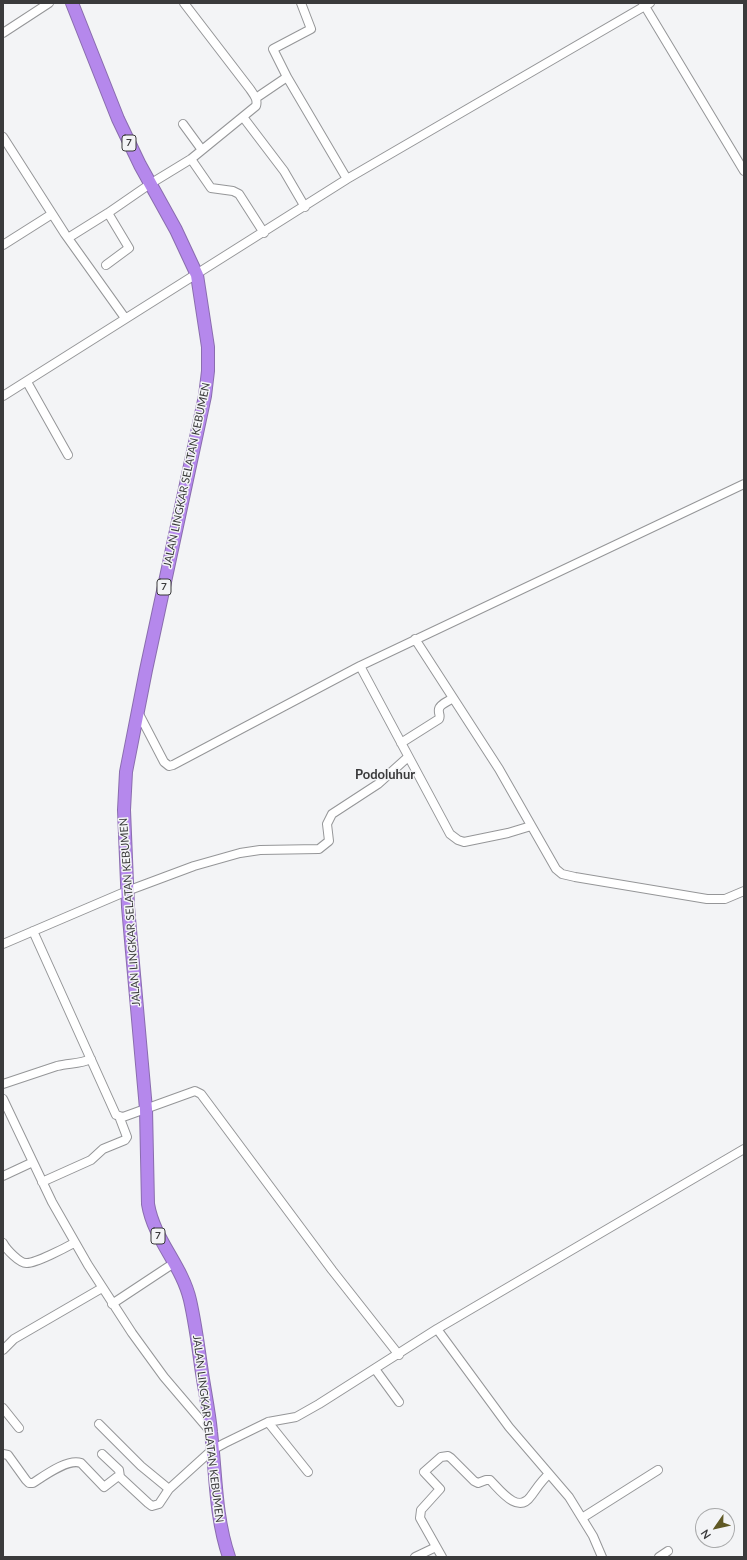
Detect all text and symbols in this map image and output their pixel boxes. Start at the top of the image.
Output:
road number: 7 [122,135,136,151]
street label: JALAN LINGKAR SELATAN KEBUMEN [161,381,213,569]
road number: 7 [157,579,171,595]
district label: Podoluhur [355,767,415,783]
street label: JALAN LINGKAR SELATAN KEBUMEN [117,817,143,1007]
road number: 7 [151,1228,165,1244]
street label: JALAN LINGKAR SELATAN KEBUMEN [190,1335,226,1523]
north arrow [695,1508,735,1548]
text: N [698,1527,713,1542]

